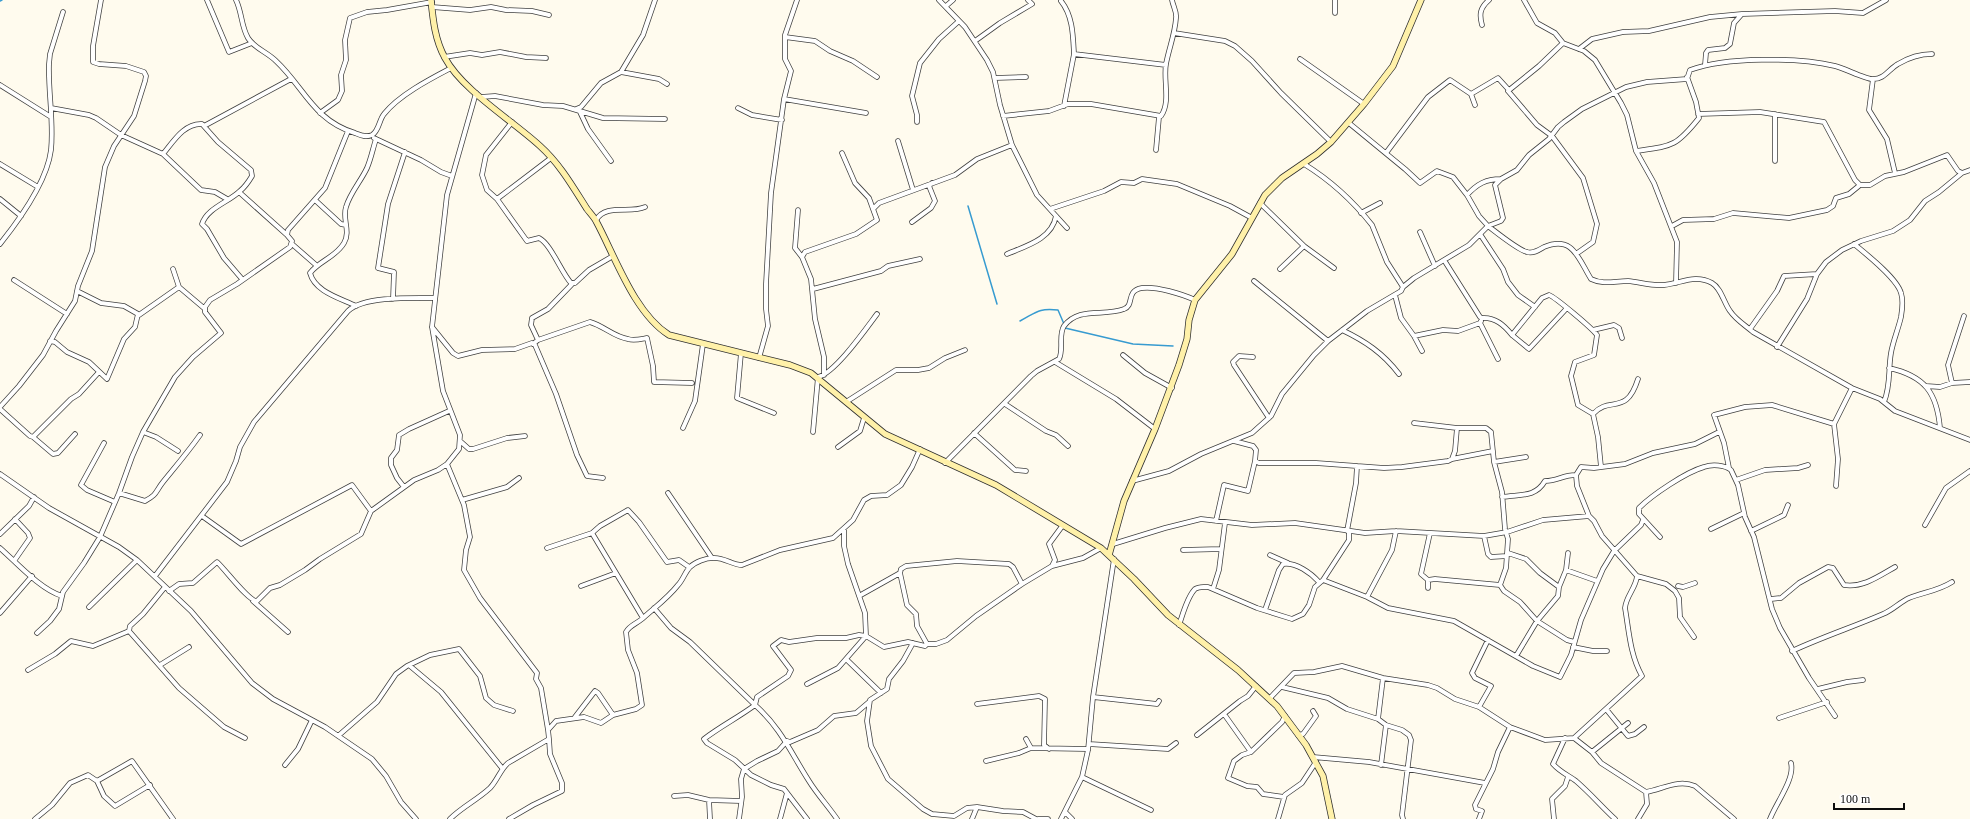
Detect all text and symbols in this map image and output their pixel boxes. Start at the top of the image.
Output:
scale bar [1834,785,1904,811]
text: 100 m [1840,792,1871,806]

